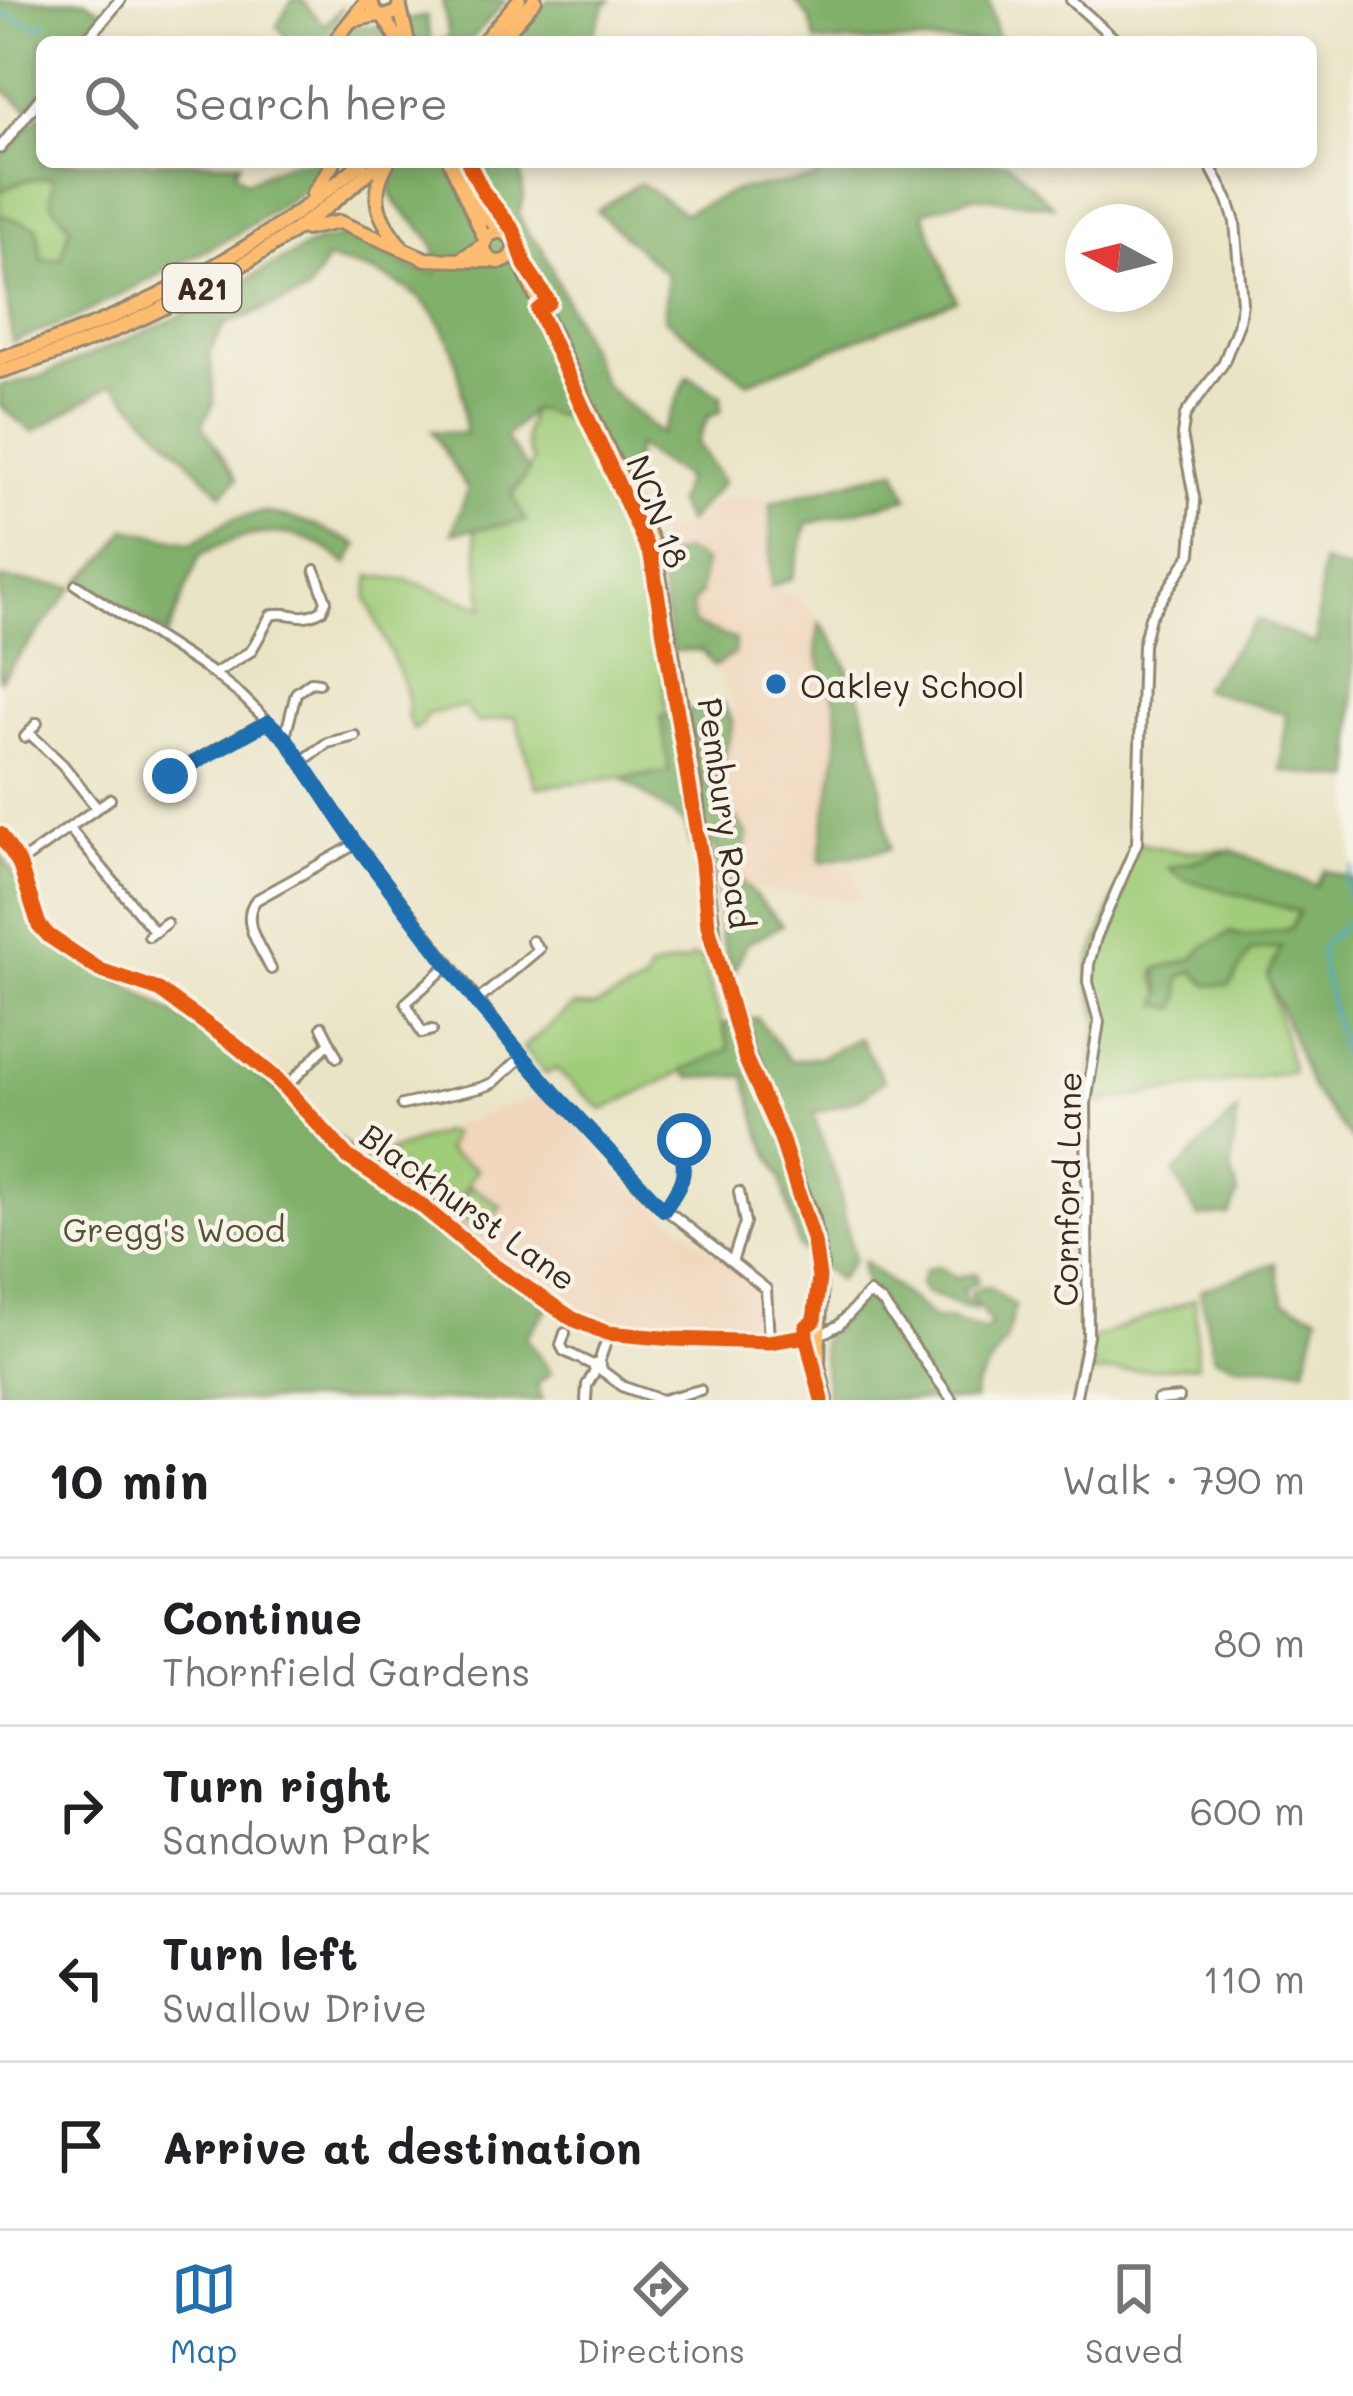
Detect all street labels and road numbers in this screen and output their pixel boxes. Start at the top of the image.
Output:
road number: A21 [163,264,241,312]
street label: NCN 18 [618,448,700,574]
street label: Pembury Road [689,695,764,931]
street label: Cornford Lane [1042,1071,1090,1307]
street label: Blackhurst Lane [352,1113,586,1299]

